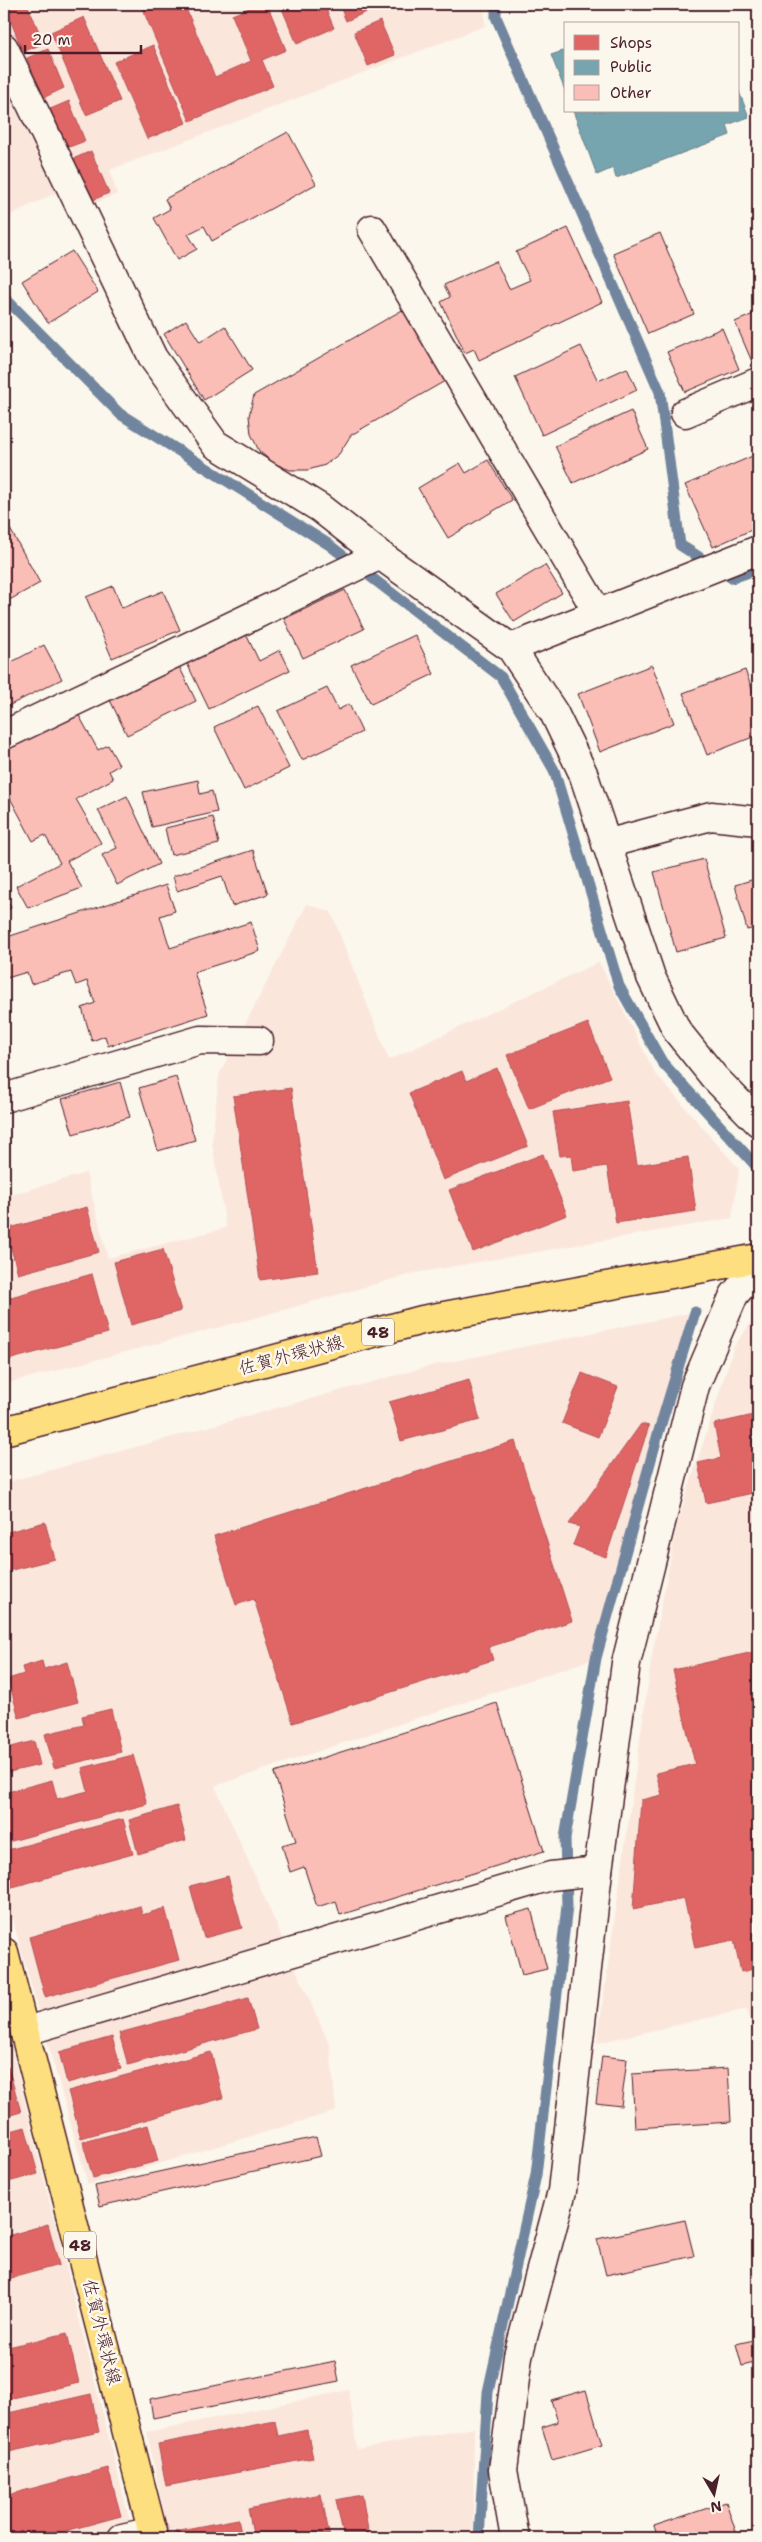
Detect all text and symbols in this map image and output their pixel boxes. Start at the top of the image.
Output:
scale bar [25,22,141,54]
legend [564,22,740,112]
text: 20 m [32,30,71,50]
text: Shops [610,33,652,53]
text: Public [610,57,652,77]
text: Other [610,83,652,103]
road number: 48 [362,1318,394,1345]
street label: 佐賀外環状線 [236,1329,346,1381]
road number: 48 [64,2232,96,2258]
street label: 佐賀外環状線 [77,2277,127,2387]
north arrow [690,2470,740,2520]
text: N [709,2497,723,2517]

